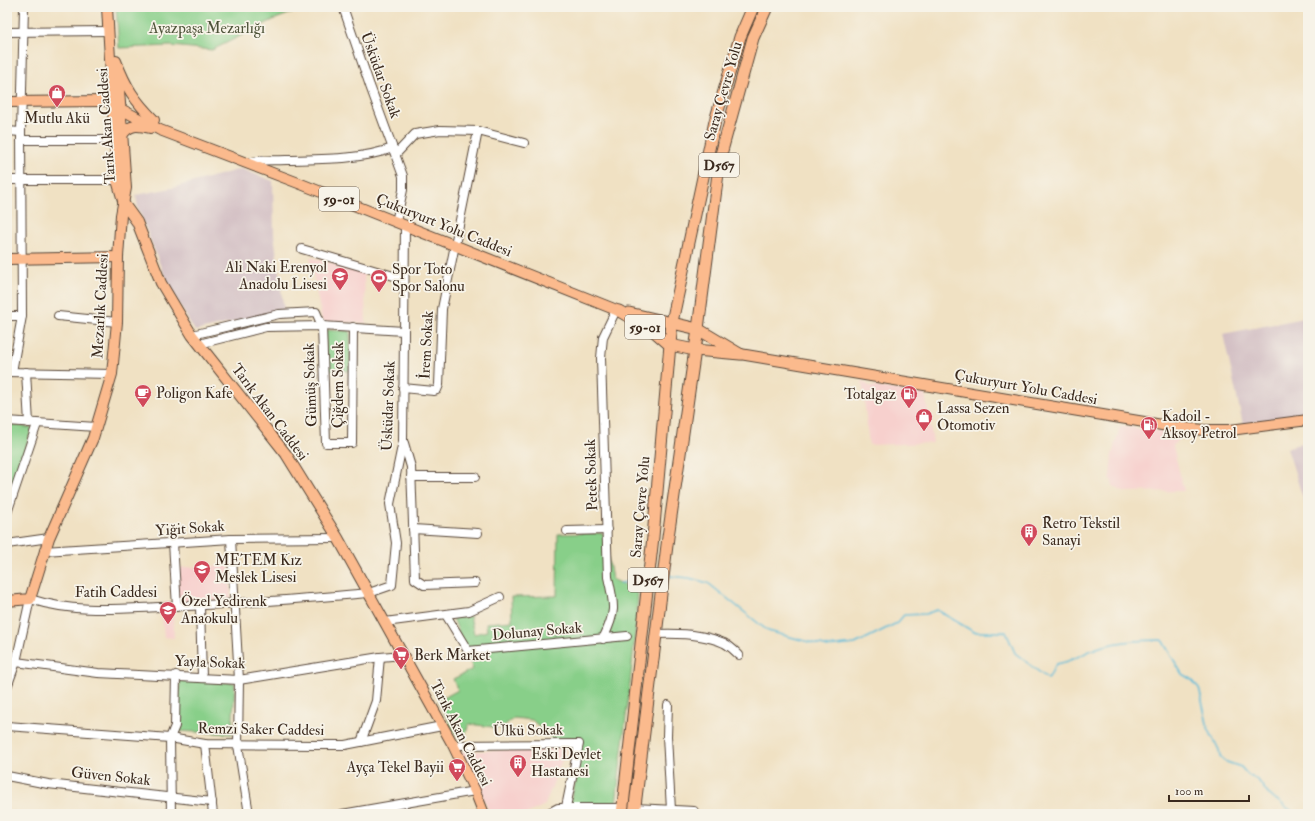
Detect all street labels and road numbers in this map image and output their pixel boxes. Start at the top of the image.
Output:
street label: Üsküdar Sokak [356,29,406,121]
street label: Saray Çevre Yolu [700,39,747,143]
street label: Tarık Akan Caddesi [93,67,120,185]
road number: D567 [699,153,739,177]
road number: 59-01 [319,187,359,211]
street label: Çukuryurt Yolu Caddesi [373,190,515,261]
street label: Mezarlık Caddesi [88,253,113,359]
street label: İrem Sokak [414,310,438,380]
road number: 59-01 [625,315,665,339]
street label: Çiğdem Sokak [329,342,348,428]
street label: Gümüş Sokak [300,343,321,427]
street label: Tarık Akan Caddesi [227,360,312,465]
street label: Üsküdar Sokak [376,360,400,452]
street label: Çukuryurt Yolu Caddesi [953,366,1099,409]
street label: Petek Sokak [581,439,602,511]
street label: Saray Çevre Yolu [627,455,654,559]
street label: Yiğit Sokak [155,517,225,540]
road number: D567 [628,568,668,592]
street label: Fatih Caddesi [75,583,157,602]
street label: Dolunay Sokak [491,618,583,645]
street label: Yayla Sokak [174,652,246,673]
street label: Tarık Akan Caddesi [426,677,495,789]
street label: Remzi Saker Caddesi [197,719,324,740]
street label: Ülkü Sokak [493,719,563,741]
street label: Güven Sokak [70,763,152,790]

